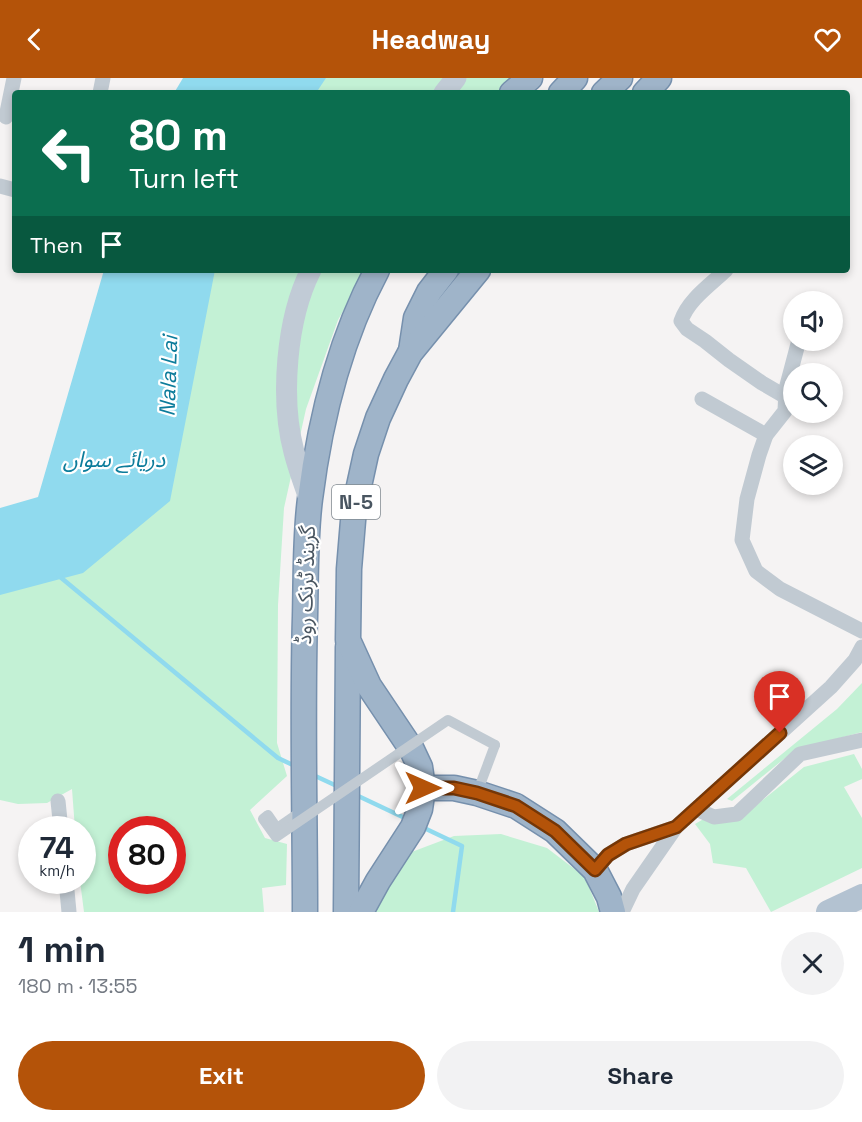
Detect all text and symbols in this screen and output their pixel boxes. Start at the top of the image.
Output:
text: Headway [372,22,490,57]
icon: back [18,23,51,56]
icon: heart [811,23,844,56]
text: 80 m [129,109,228,162]
icon: left [30,114,108,192]
text: Turn left [129,161,239,196]
icon: arrive [95,228,128,261]
text: Then [30,231,83,259]
map controls [783,291,843,495]
button: sound [783,291,843,351]
water label: Nala Lai [153,332,183,417]
button: search [783,363,843,423]
button: layers [783,435,843,495]
water label: دریائے سواں [63,445,166,474]
road number: N-5 [332,485,380,519]
street label: گرینڈ ٹرنک روڈ [290,525,321,645]
pin [754,671,805,733]
icon: arrive [763,680,796,713]
position arrow [391,756,455,820]
speed limit sign: 80 [108,816,186,894]
text: 74 [40,828,74,867]
text: km/h [39,861,75,880]
text: 1 min [18,927,106,973]
button: close [781,932,844,995]
text: 180 m · 13:55 [18,973,137,999]
button: Exit [18,1041,425,1110]
button: Share [437,1041,844,1110]

